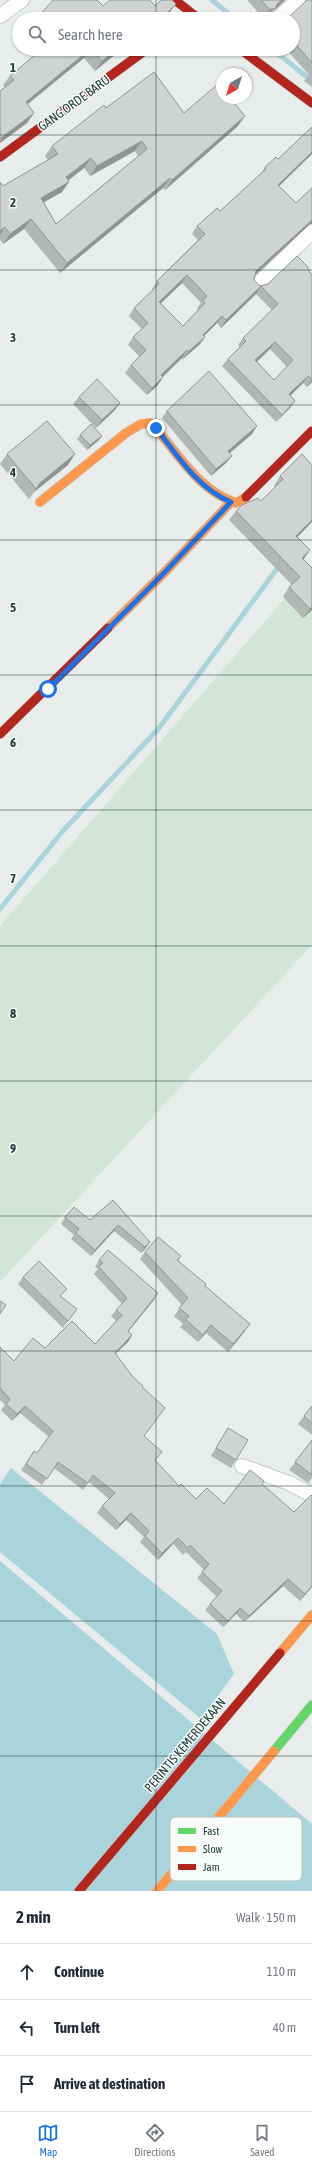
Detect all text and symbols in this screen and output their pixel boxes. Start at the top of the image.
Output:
search box [12,12,300,56]
icon: search [26,23,48,45]
text: Search here [58,26,123,43]
text: 1 [10,60,16,75]
north arrow [216,68,252,104]
street label: GANG ORDE BARU [35,72,113,134]
text: 2 [10,195,16,210]
text: 3 [10,330,16,345]
route end [147,419,165,437]
text: 4 [9,465,16,480]
text: 5 [10,600,16,615]
route start [39,680,57,698]
text: 6 [10,735,16,750]
text: 7 [10,871,16,886]
text: 8 [10,1006,16,1021]
text: 9 [10,1141,16,1156]
street label: PERINTIS KEMERDEKAAN [141,1695,229,1795]
legend [170,1817,302,1881]
text: Fast [203,1825,219,1837]
text: Slow [203,1843,222,1855]
text: Jam [203,1861,220,1873]
text: 2 min [16,1907,51,1927]
text: Walk · 150 m [236,1910,296,1925]
icon: ahead [16,1961,38,1983]
text: Continue [54,1963,104,1980]
text: 110 m [267,1964,296,1979]
icon: left [16,2017,38,2039]
text: Turn left [54,2019,100,2036]
text: 40 m [273,2020,296,2035]
icon: arrive [16,2073,38,2095]
text: Arrive at destination [54,2075,165,2092]
tab: Map [37,2122,59,2158]
tab: Directions [134,2122,175,2158]
tab: Saved [250,2122,275,2158]

